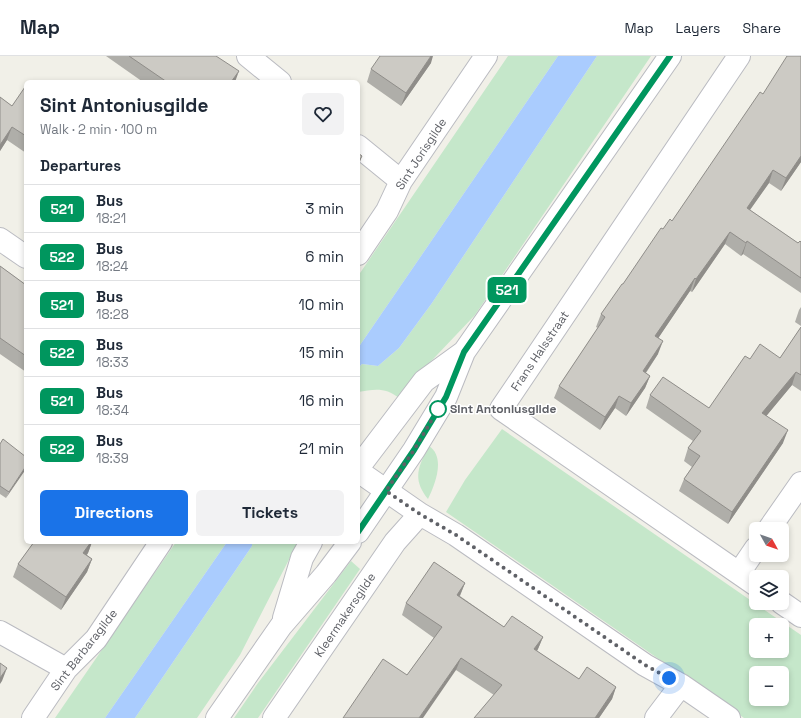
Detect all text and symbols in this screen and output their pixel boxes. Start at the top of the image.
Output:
text: Map [20,15,60,40]
text: Map [624,19,654,37]
text: Layers [676,19,720,37]
text: Share [742,19,781,37]
text: Sint Antoniusgilde [40,93,208,118]
button: heart [302,93,344,135]
street label: Sint Jorisgilde [392,115,450,193]
text: Walk · 2 min · 100 m [40,121,157,138]
text: Departures [40,156,121,175]
text: Bus [96,191,123,210]
text: 3 min [305,199,344,218]
text: 521 [51,200,73,218]
text: 18:21 [96,210,126,227]
text: Bus [96,239,123,258]
text: 6 min [305,247,344,266]
text: 522 [50,248,74,266]
text: 18:24 [96,258,128,275]
line badge: 521 [484,277,530,303]
text: 521 [496,281,518,299]
text: Bus [96,287,123,306]
text: 10 min [298,295,344,314]
text: 521 [51,296,73,314]
text: 18:28 [96,306,129,323]
street label: Frans Halsstraat [507,308,573,394]
text: Bus [96,335,123,354]
text: 15 min [299,343,344,362]
text: 522 [50,344,74,362]
text: 18:33 [96,354,129,371]
text: Bus [96,383,123,402]
text: 16 min [299,391,344,410]
text: 521 [51,392,73,410]
marker: Sint Antoniusgilde [429,400,447,418]
place label: Sint Antoniusgilde [450,401,556,417]
text: 18:34 [96,402,129,419]
text: Bus [96,431,123,450]
text: 21 min [299,439,344,458]
text: 522 [50,440,74,458]
text: 18:39 [96,450,129,467]
button: Directions [40,490,188,536]
button: Tickets [196,490,344,536]
north arrow [749,522,789,562]
map controls [749,522,789,706]
street label: Kleermakersgilde [311,570,379,660]
button: layers [749,570,789,610]
street label: Sint Barbaragilde [47,606,121,694]
button: + [749,618,789,658]
button: − [749,666,789,706]
your location [659,668,679,688]

